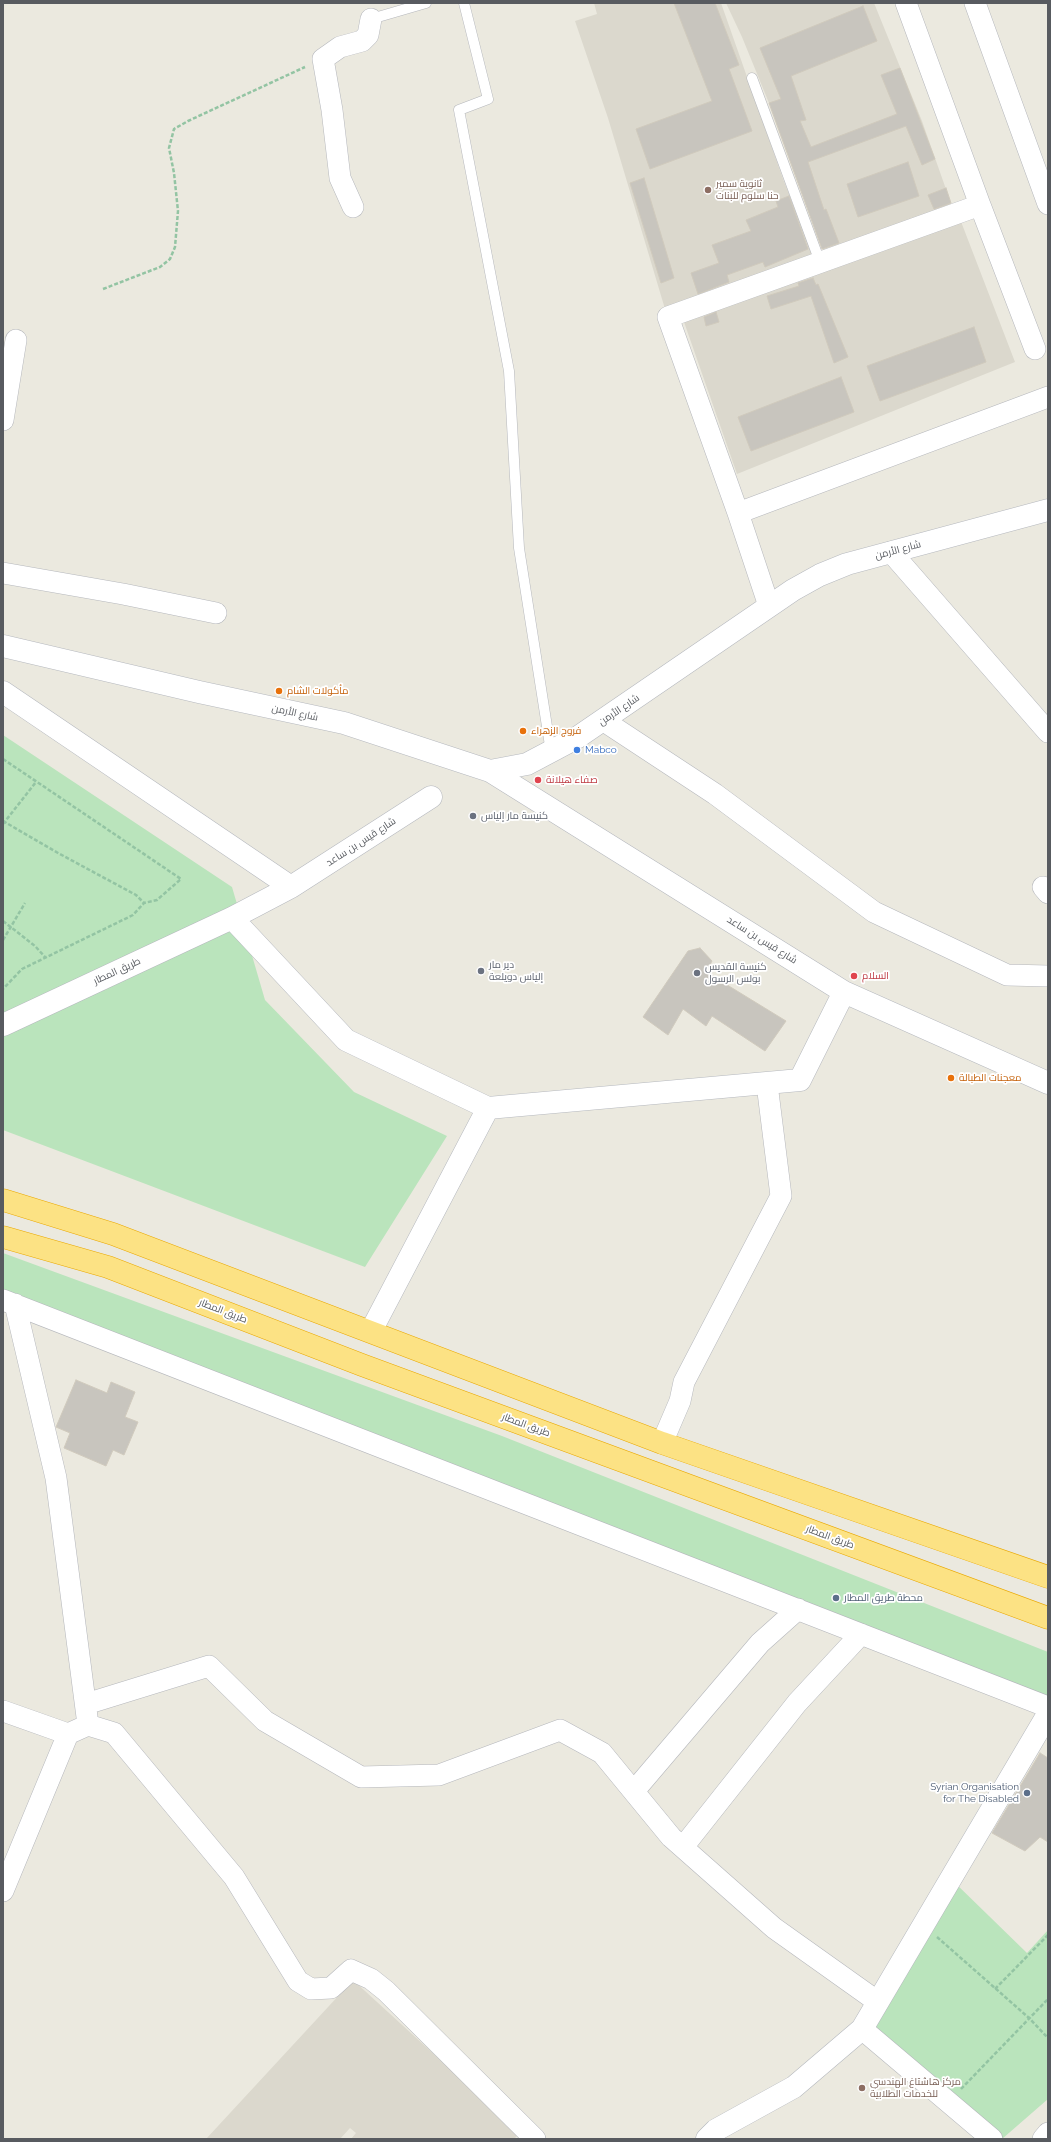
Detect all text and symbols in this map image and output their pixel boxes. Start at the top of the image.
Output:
place label: ثانوية سمير حنا سلوم للبنات [716,178,778,202]
marker: ثانوية سمير حنا سلوم للبنات [703,185,713,195]
street label: شارع الأرمن [874,538,922,562]
place label: مأكولات الشام [287,685,349,697]
marker: مأكولات الشام [274,686,284,696]
street label: شارع الأرمن [596,692,642,728]
street label: شارع الأرمن [271,702,319,724]
place label: فروج الزهراء [531,725,581,737]
marker: فروج الزهراء [518,726,528,736]
place label: Mabco [585,744,617,756]
marker: Mabco [572,745,582,755]
place label: صفاء هيلانة [546,774,598,786]
marker: صفاء هيلانة [533,775,543,785]
place label: كنيسة مار إلياس [481,810,548,822]
marker: كنيسة مار إلياس [468,811,478,821]
street label: شارع قيس بن ساعد [324,815,398,869]
street label: شارع قيس بن ساعد [725,914,799,966]
street label: طريق المطار [92,955,142,987]
place label: دير مار إلياس دويلعة [489,959,543,982]
place label: كنيسة القديس بولس الرسول [705,961,766,984]
marker: دير مار إلياس دويلعة [476,966,486,976]
marker: كنيسة القديس بولس الرسول [692,968,702,978]
place label: السلام [862,970,889,982]
marker: السلام [849,971,859,981]
place label: معجنات الطبالة [959,1072,1021,1084]
marker: معجنات الطبالة [946,1073,956,1083]
street label: طريق المطار [197,1296,249,1326]
street label: طريق المطار [500,1411,552,1439]
street label: طريق المطار [804,1523,856,1551]
place label: محطة طريق المطار [844,1592,923,1604]
marker: محطة طريق المطار [831,1593,841,1603]
place label: Syrian Organisation for The Disabled [930,1781,1019,1804]
marker: Syrian Organisation for The Disabled [1022,1788,1032,1798]
place label: مركز هاشتاغ الهندسي للخدمات الطلابية [870,2076,961,2100]
marker: مركز هاشتاغ الهندسي للخدمات الطلابية [857,2083,867,2093]

